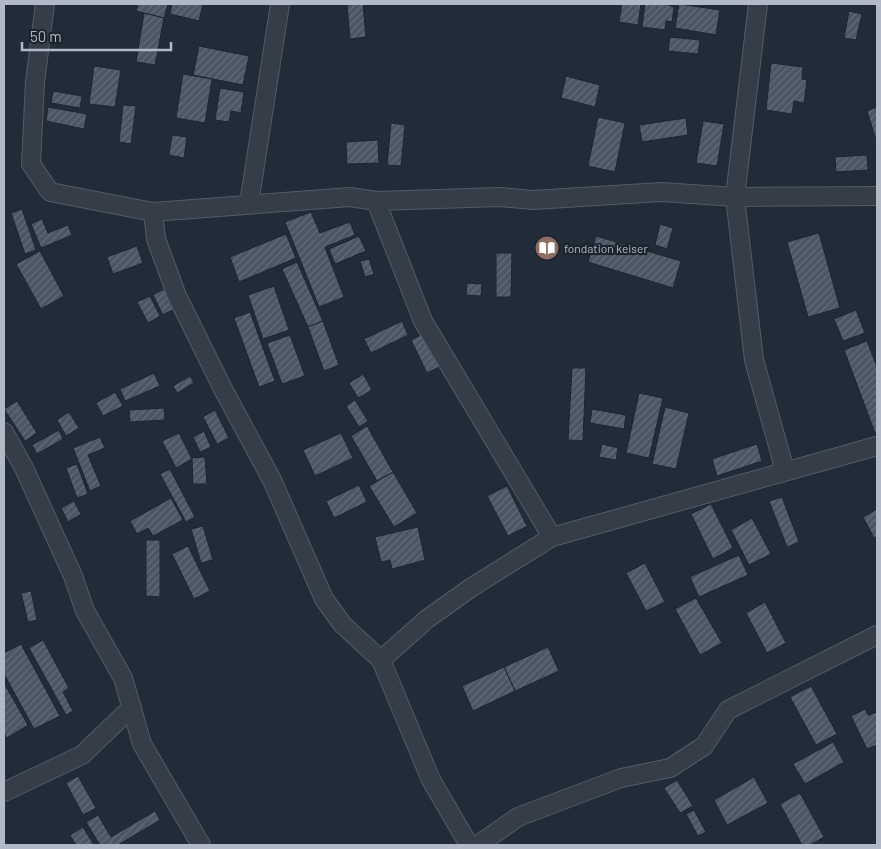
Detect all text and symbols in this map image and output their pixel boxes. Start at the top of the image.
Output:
scale bar [22,20,171,52]
text: 50 m [30,27,62,45]
library icon: fondation keiser [534,235,560,261]
place label: fondation keiser [564,241,649,255]

